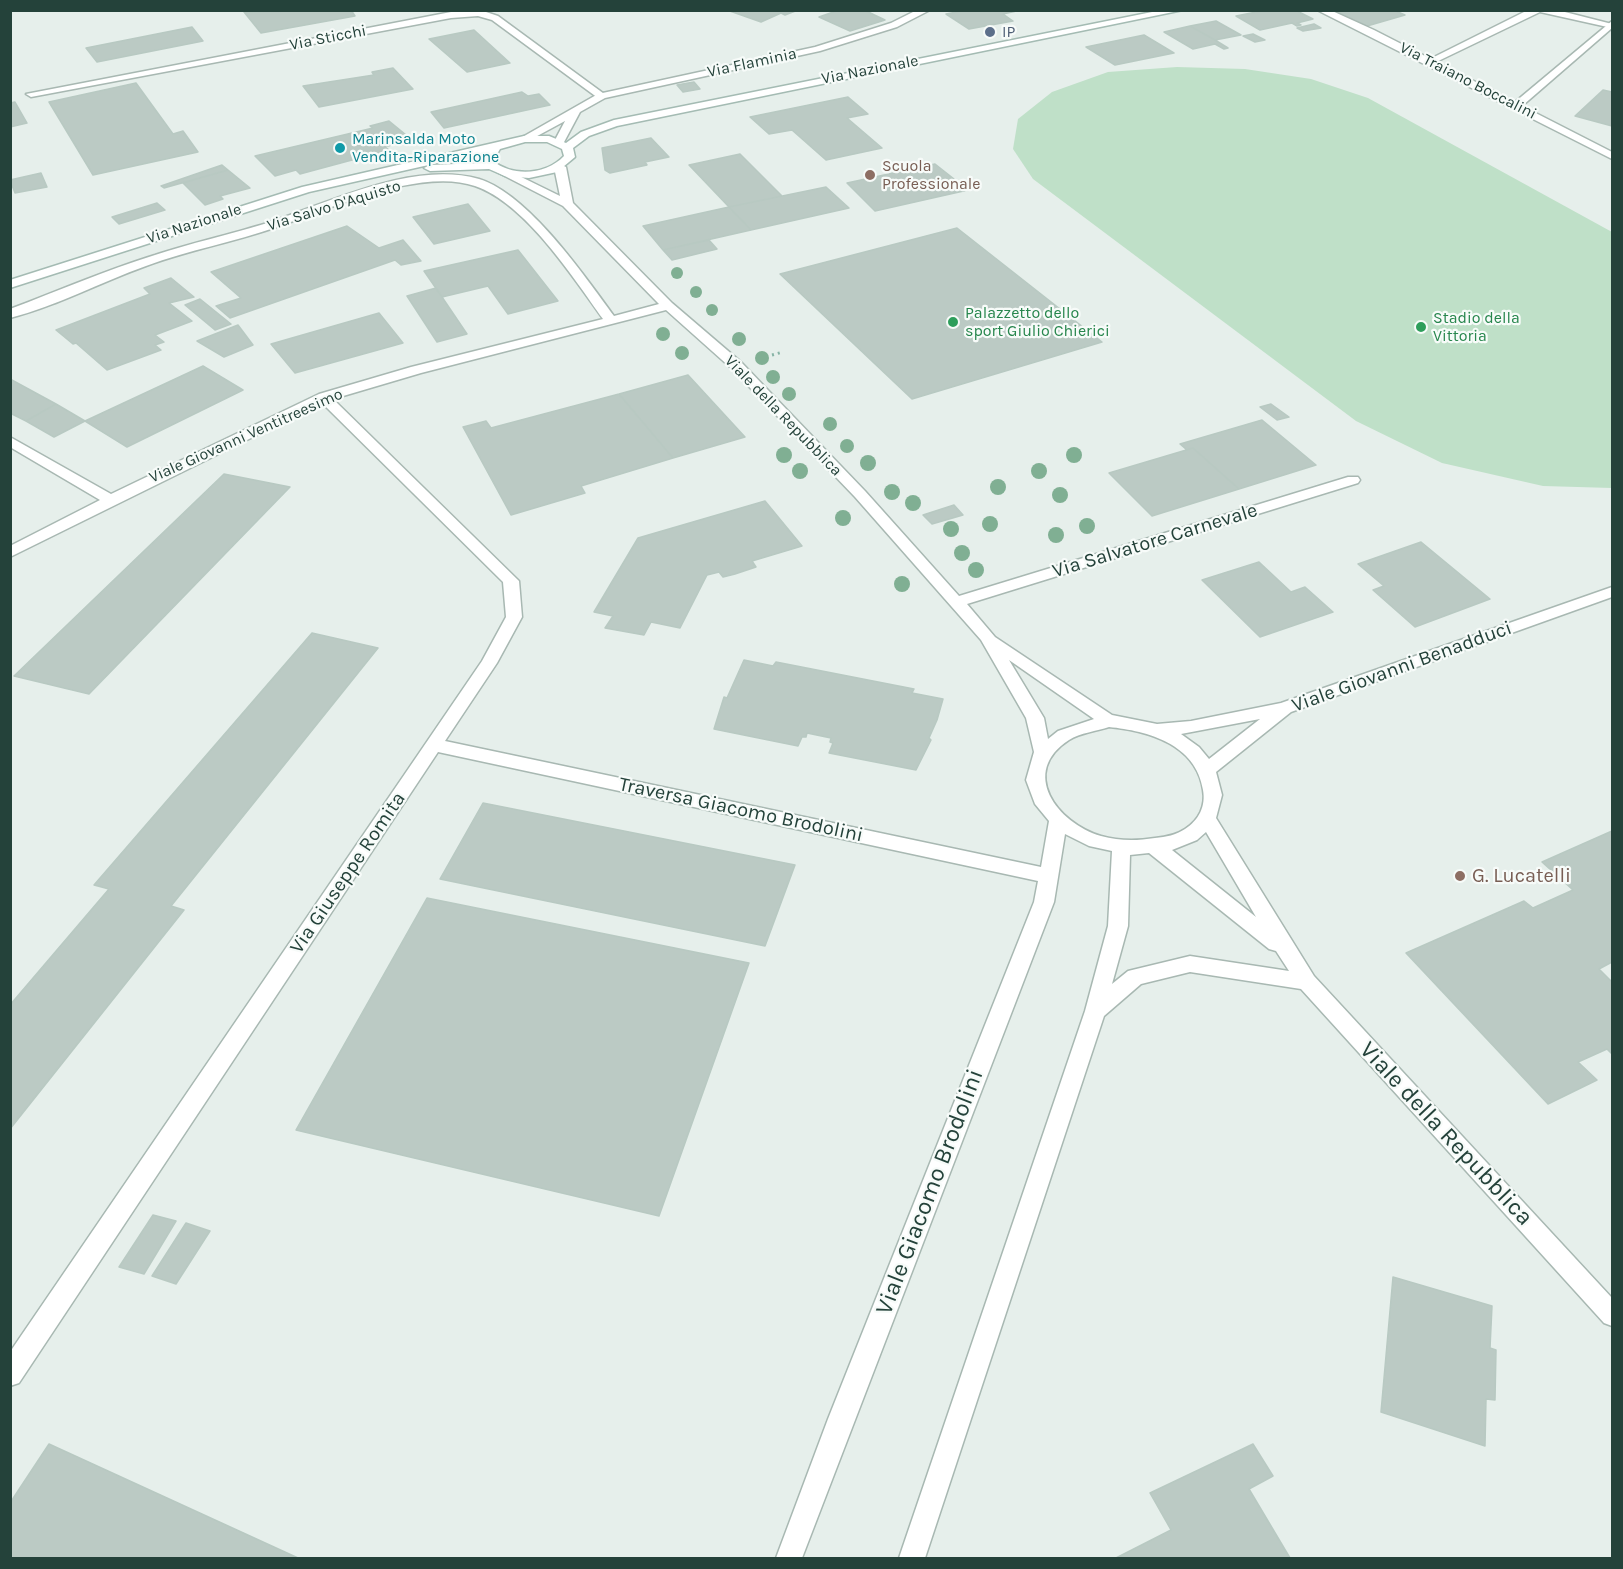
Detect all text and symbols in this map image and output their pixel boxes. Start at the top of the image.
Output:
street label: Via Sticchi [288,21,368,55]
place label: IP [1002,22,1015,42]
marker: IP [983,25,997,39]
street label: Via Traiano Boccalini [1396,38,1540,124]
street label: Via Flaminia [705,44,799,82]
street label: Via Nazionale [820,51,920,89]
place label: Marinsalda Moto Vendita-Riparazione [352,129,499,167]
marker: Marinsalda Moto Vendita-Riparazione [333,141,347,155]
place label: Scuola Professionale [882,156,981,194]
marker: Scuola Professionale [863,168,877,182]
street label: Via Salvo D'Aquisto [265,177,403,235]
street label: Via Nazionale [144,200,244,248]
place label: Palazzetto dello sport Giulio Chierici [965,303,1110,341]
place label: Stadio della Vittoria [1433,308,1520,346]
marker: Palazzetto dello sport Giulio Chierici [946,315,960,329]
marker: Stadio della Vittoria [1414,320,1428,334]
street label: Viale della Repubblica [720,352,846,480]
street label: Viale Giovanni Ventitreesimo [146,385,346,487]
street label: Via Salvatore Carnevale [1050,498,1260,584]
street label: Viale Giovanni Benadduci [1289,616,1515,718]
street label: Traversa Giacomo Brodolini [617,772,865,848]
street label: Via Giuseppe Romita [285,788,411,958]
place label: G. Lucatelli [1472,864,1571,888]
marker: G. Lucatelli [1453,869,1467,883]
street label: Viale della Repubblica [1353,1036,1539,1232]
street label: Viale Giacomo Brodolini [870,1065,990,1319]

